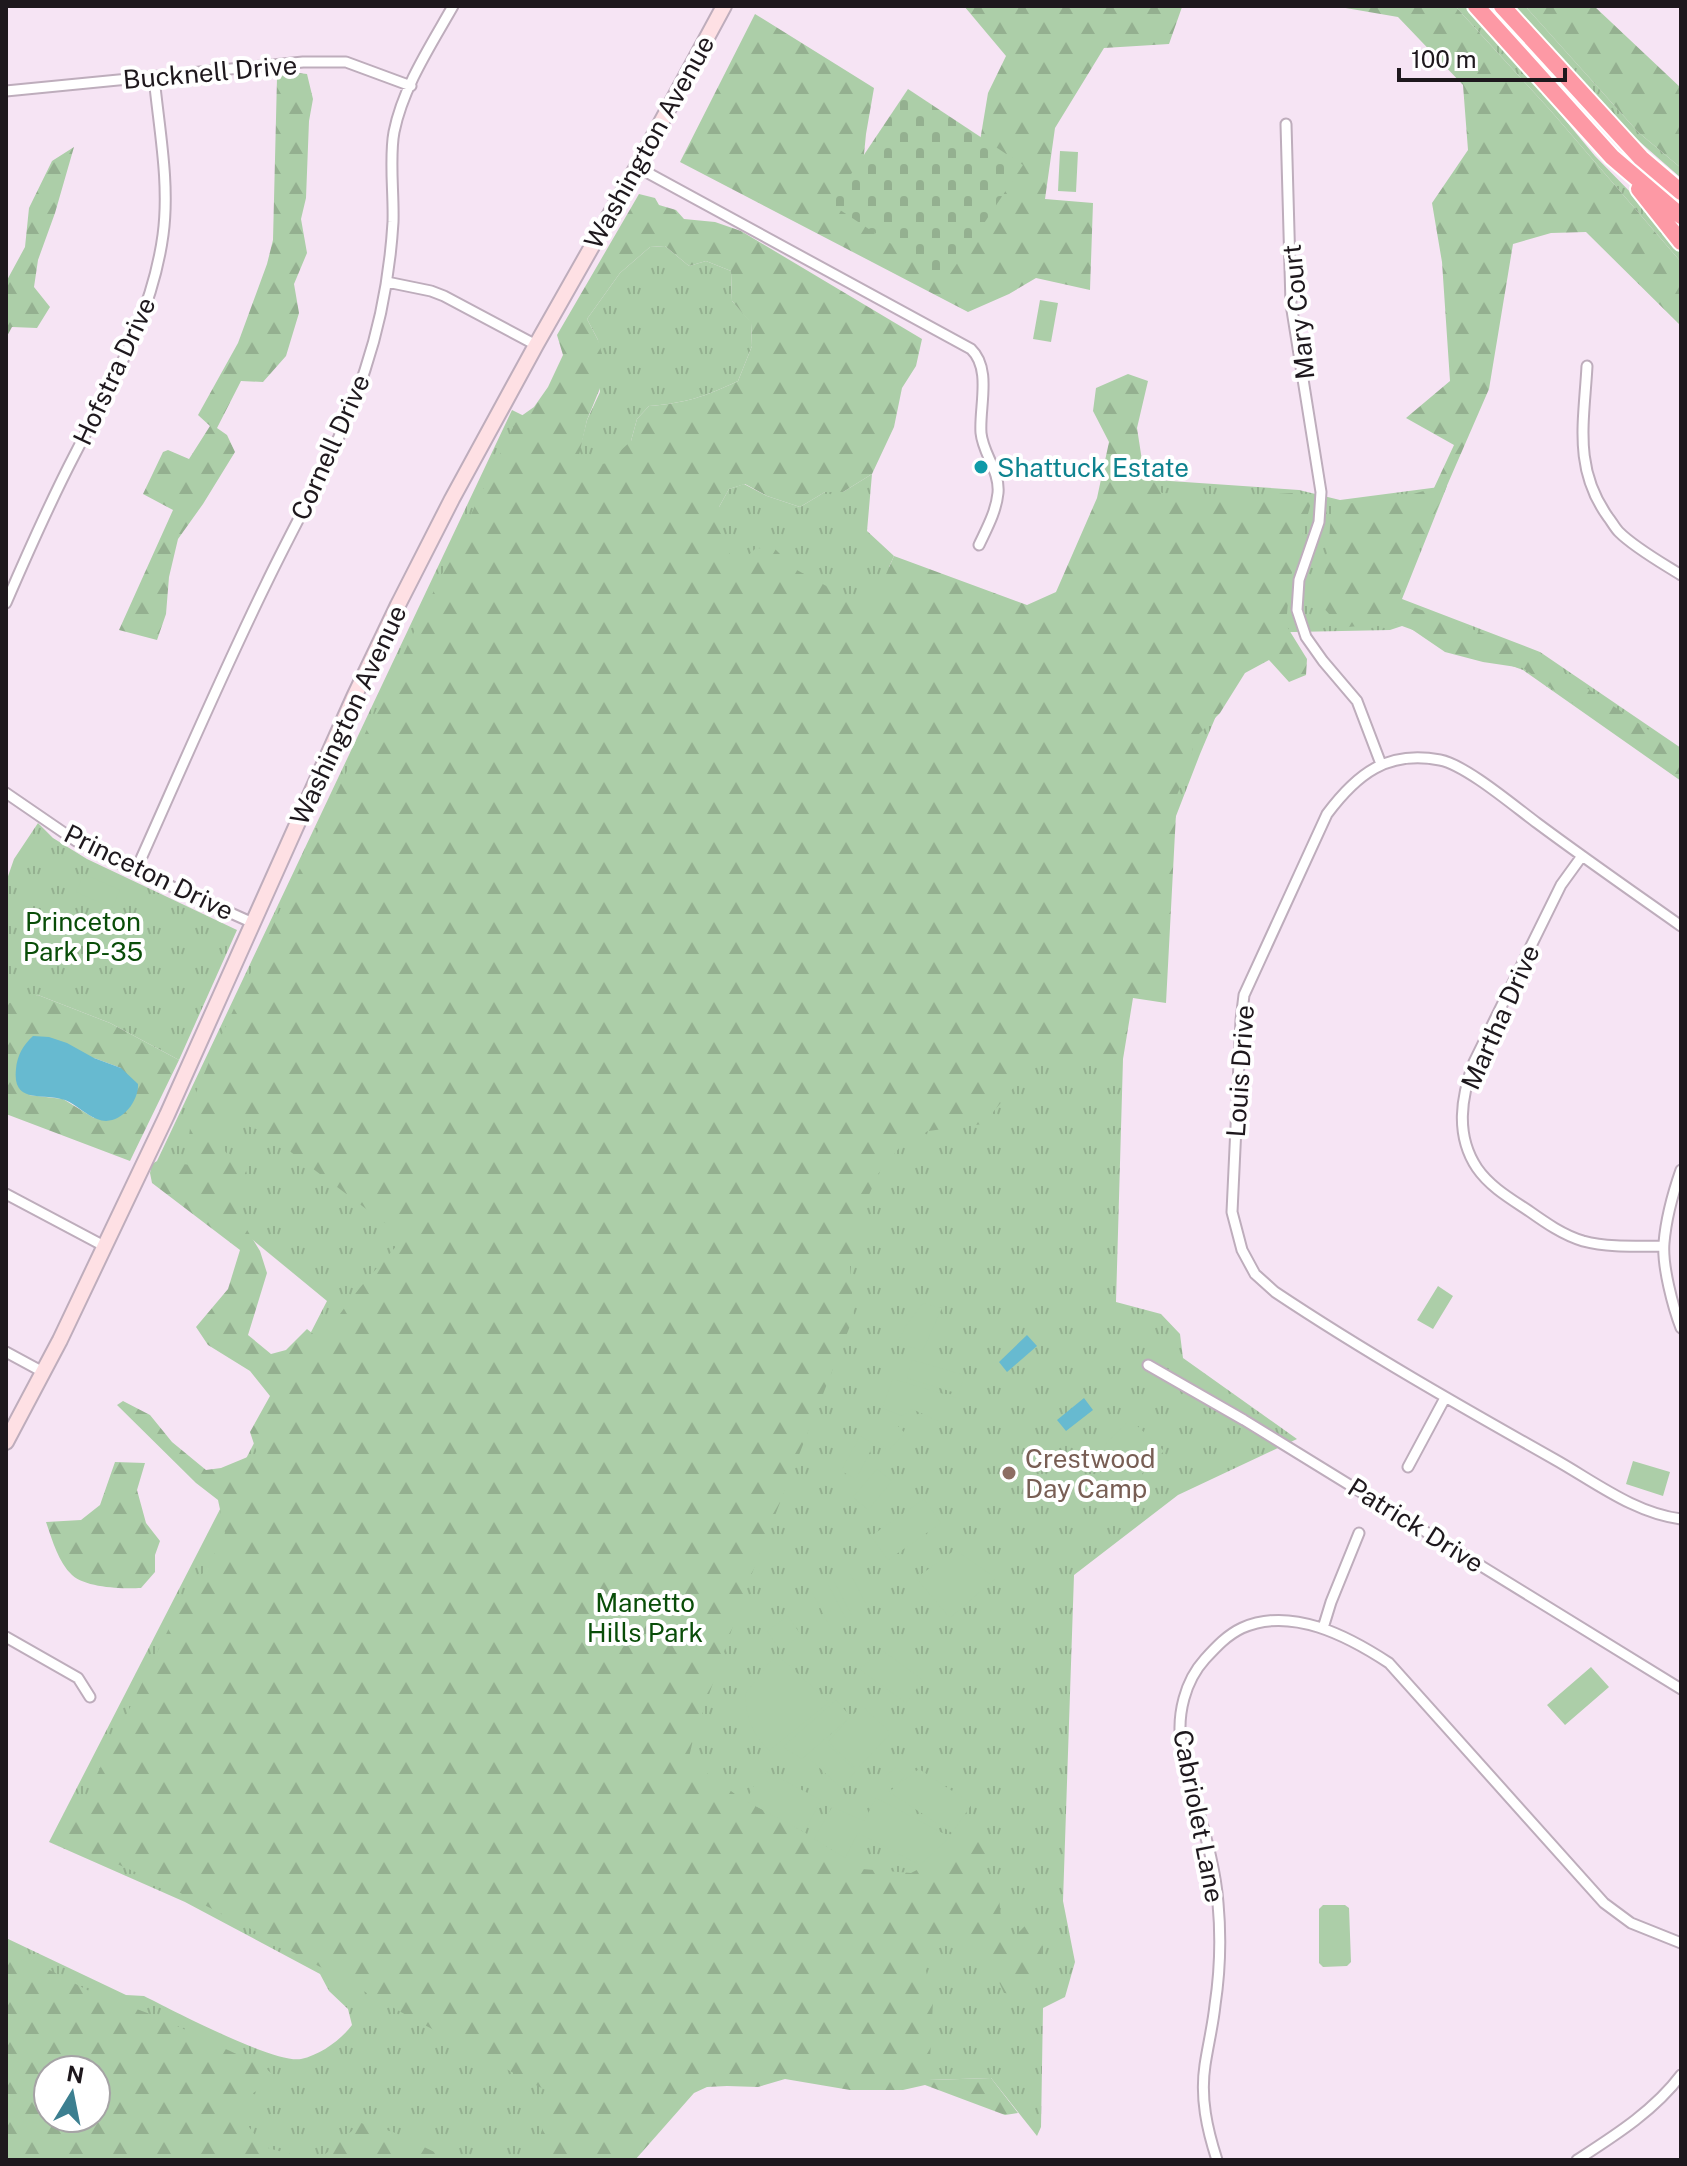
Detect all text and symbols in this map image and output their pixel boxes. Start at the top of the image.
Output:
street label: Washington Avenue [578,30,720,254]
scale bar [1399,32,1565,82]
text: 100 m [1411,45,1477,73]
street label: Bucknell Drive [122,49,298,95]
street label: Mary Court [1275,243,1321,381]
street label: Hofstra Drive [66,292,162,450]
street label: Cornell Drive [284,369,376,525]
place label: Shattuck Estate [997,452,1189,483]
marker: Shattuck Estate [972,458,990,476]
street label: Washington Avenue [283,600,413,830]
street label: Princeton Drive [59,818,239,926]
park label: Princeton Park P-35 [23,906,143,967]
street label: Martha Drive [1454,940,1546,1094]
street label: Louis Drive [1220,1004,1260,1138]
place label: Crestwood Day Camp [1025,1443,1155,1504]
marker: Crestwood Day Camp [1000,1464,1018,1482]
street label: Patrick Drive [1343,1471,1489,1579]
park label: Manetto Hills Park [587,1587,703,1648]
street label: Cabriolet Lane [1167,1727,1231,1905]
north arrow [32,2054,112,2134]
text: N [65,2060,86,2089]

